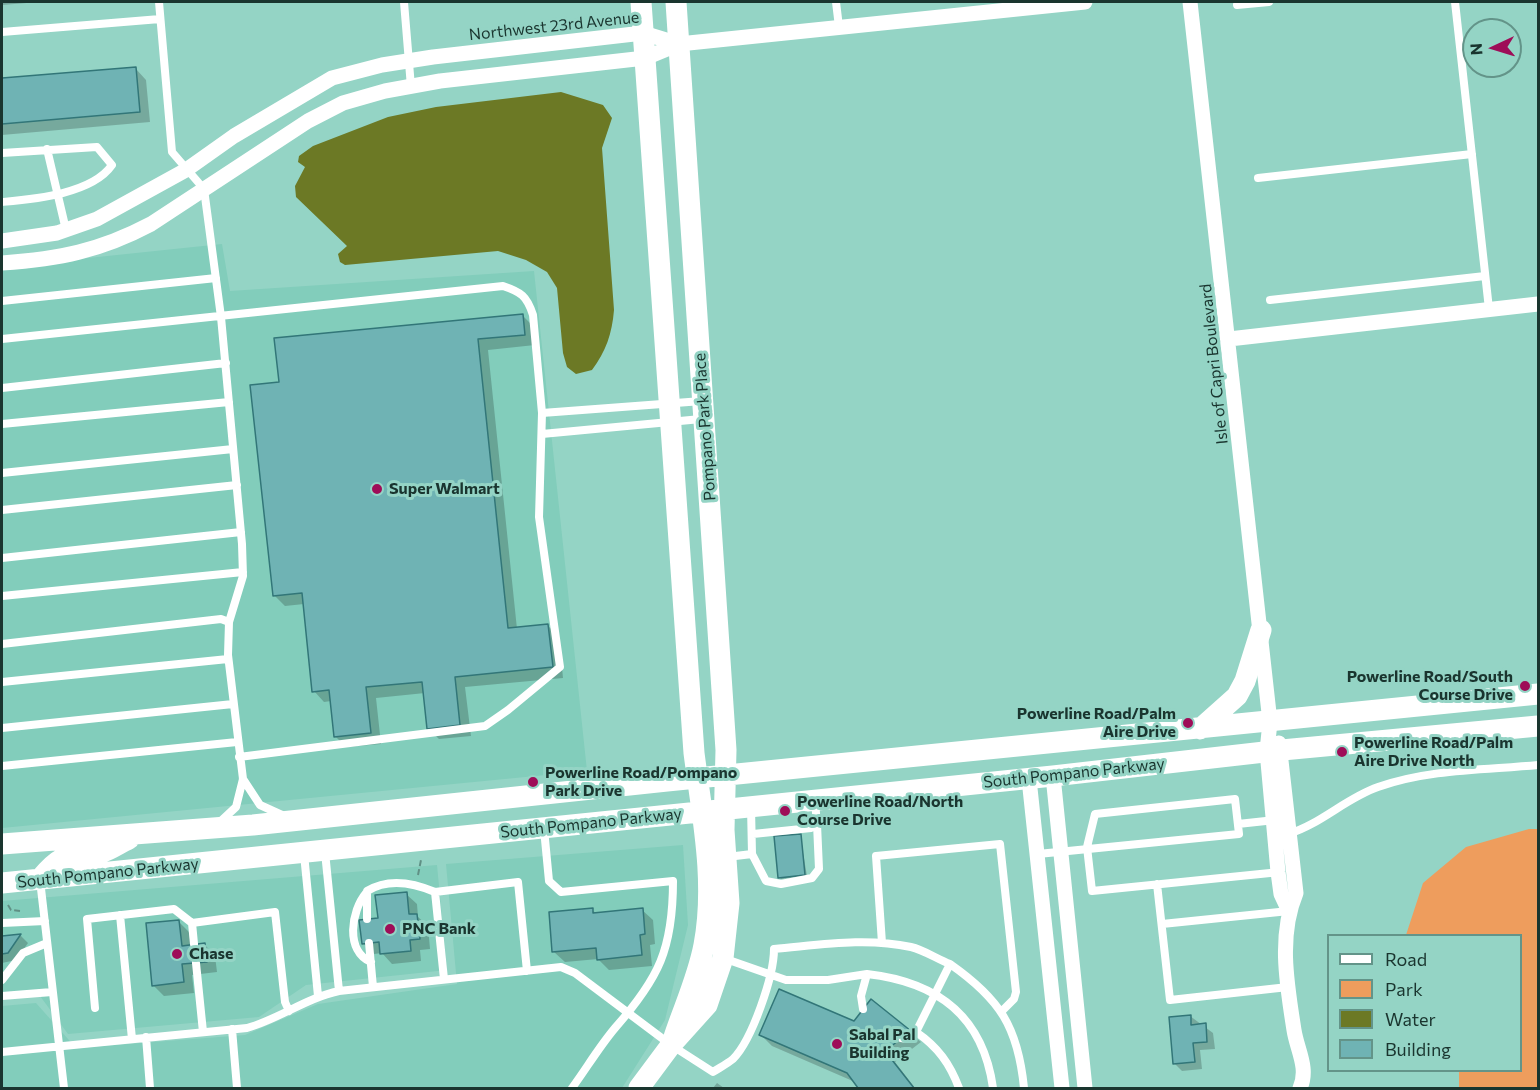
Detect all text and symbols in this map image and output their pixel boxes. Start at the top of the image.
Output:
street label: Northwest 23rd Avenue [468,8,640,44]
north arrow [1462,18,1522,78]
text: N [1466,43,1485,56]
street label: Isle of Capri Boulevard [1196,283,1232,445]
street label: Pompano Park Place [690,352,720,502]
place label: Super Walmart [389,479,500,499]
marker: Super Walmart [370,482,384,496]
place label: Powerline Road/South Course Drive [1347,667,1513,705]
marker: Powerline Road/South Course Drive [1518,679,1532,693]
place label: Powerline Road/Palm Aire Drive [1017,704,1176,742]
marker: Powerline Road/Palm Aire Drive [1181,716,1195,730]
place label: Powerline Road/Palm Aire Drive North [1354,733,1513,771]
marker: Powerline Road/Palm Aire Drive North [1335,745,1349,759]
street label: South Pompano Parkway [982,754,1166,792]
place label: Powerline Road/Pompano Park Drive [545,763,737,801]
marker: Powerline Road/Pompano Park Drive [526,775,540,789]
place label: Powerline Road/North Course Drive [797,792,963,830]
street label: South Pompano Parkway [499,804,683,842]
marker: Powerline Road/North Course Drive [778,804,792,818]
street label: South Pompano Parkway [16,854,200,892]
place label: PNC Bank [402,919,476,939]
marker: PNC Bank [383,922,397,936]
legend [1327,934,1522,1072]
place label: Chase [189,944,234,964]
marker: Chase [170,947,184,961]
text: Road [1385,948,1427,970]
text: Park [1385,978,1423,1000]
text: Water [1385,1008,1436,1030]
place label: Sabal Pal Building [849,1025,916,1063]
marker: Sabal Pal Building [830,1037,844,1051]
text: Building [1385,1038,1451,1060]

